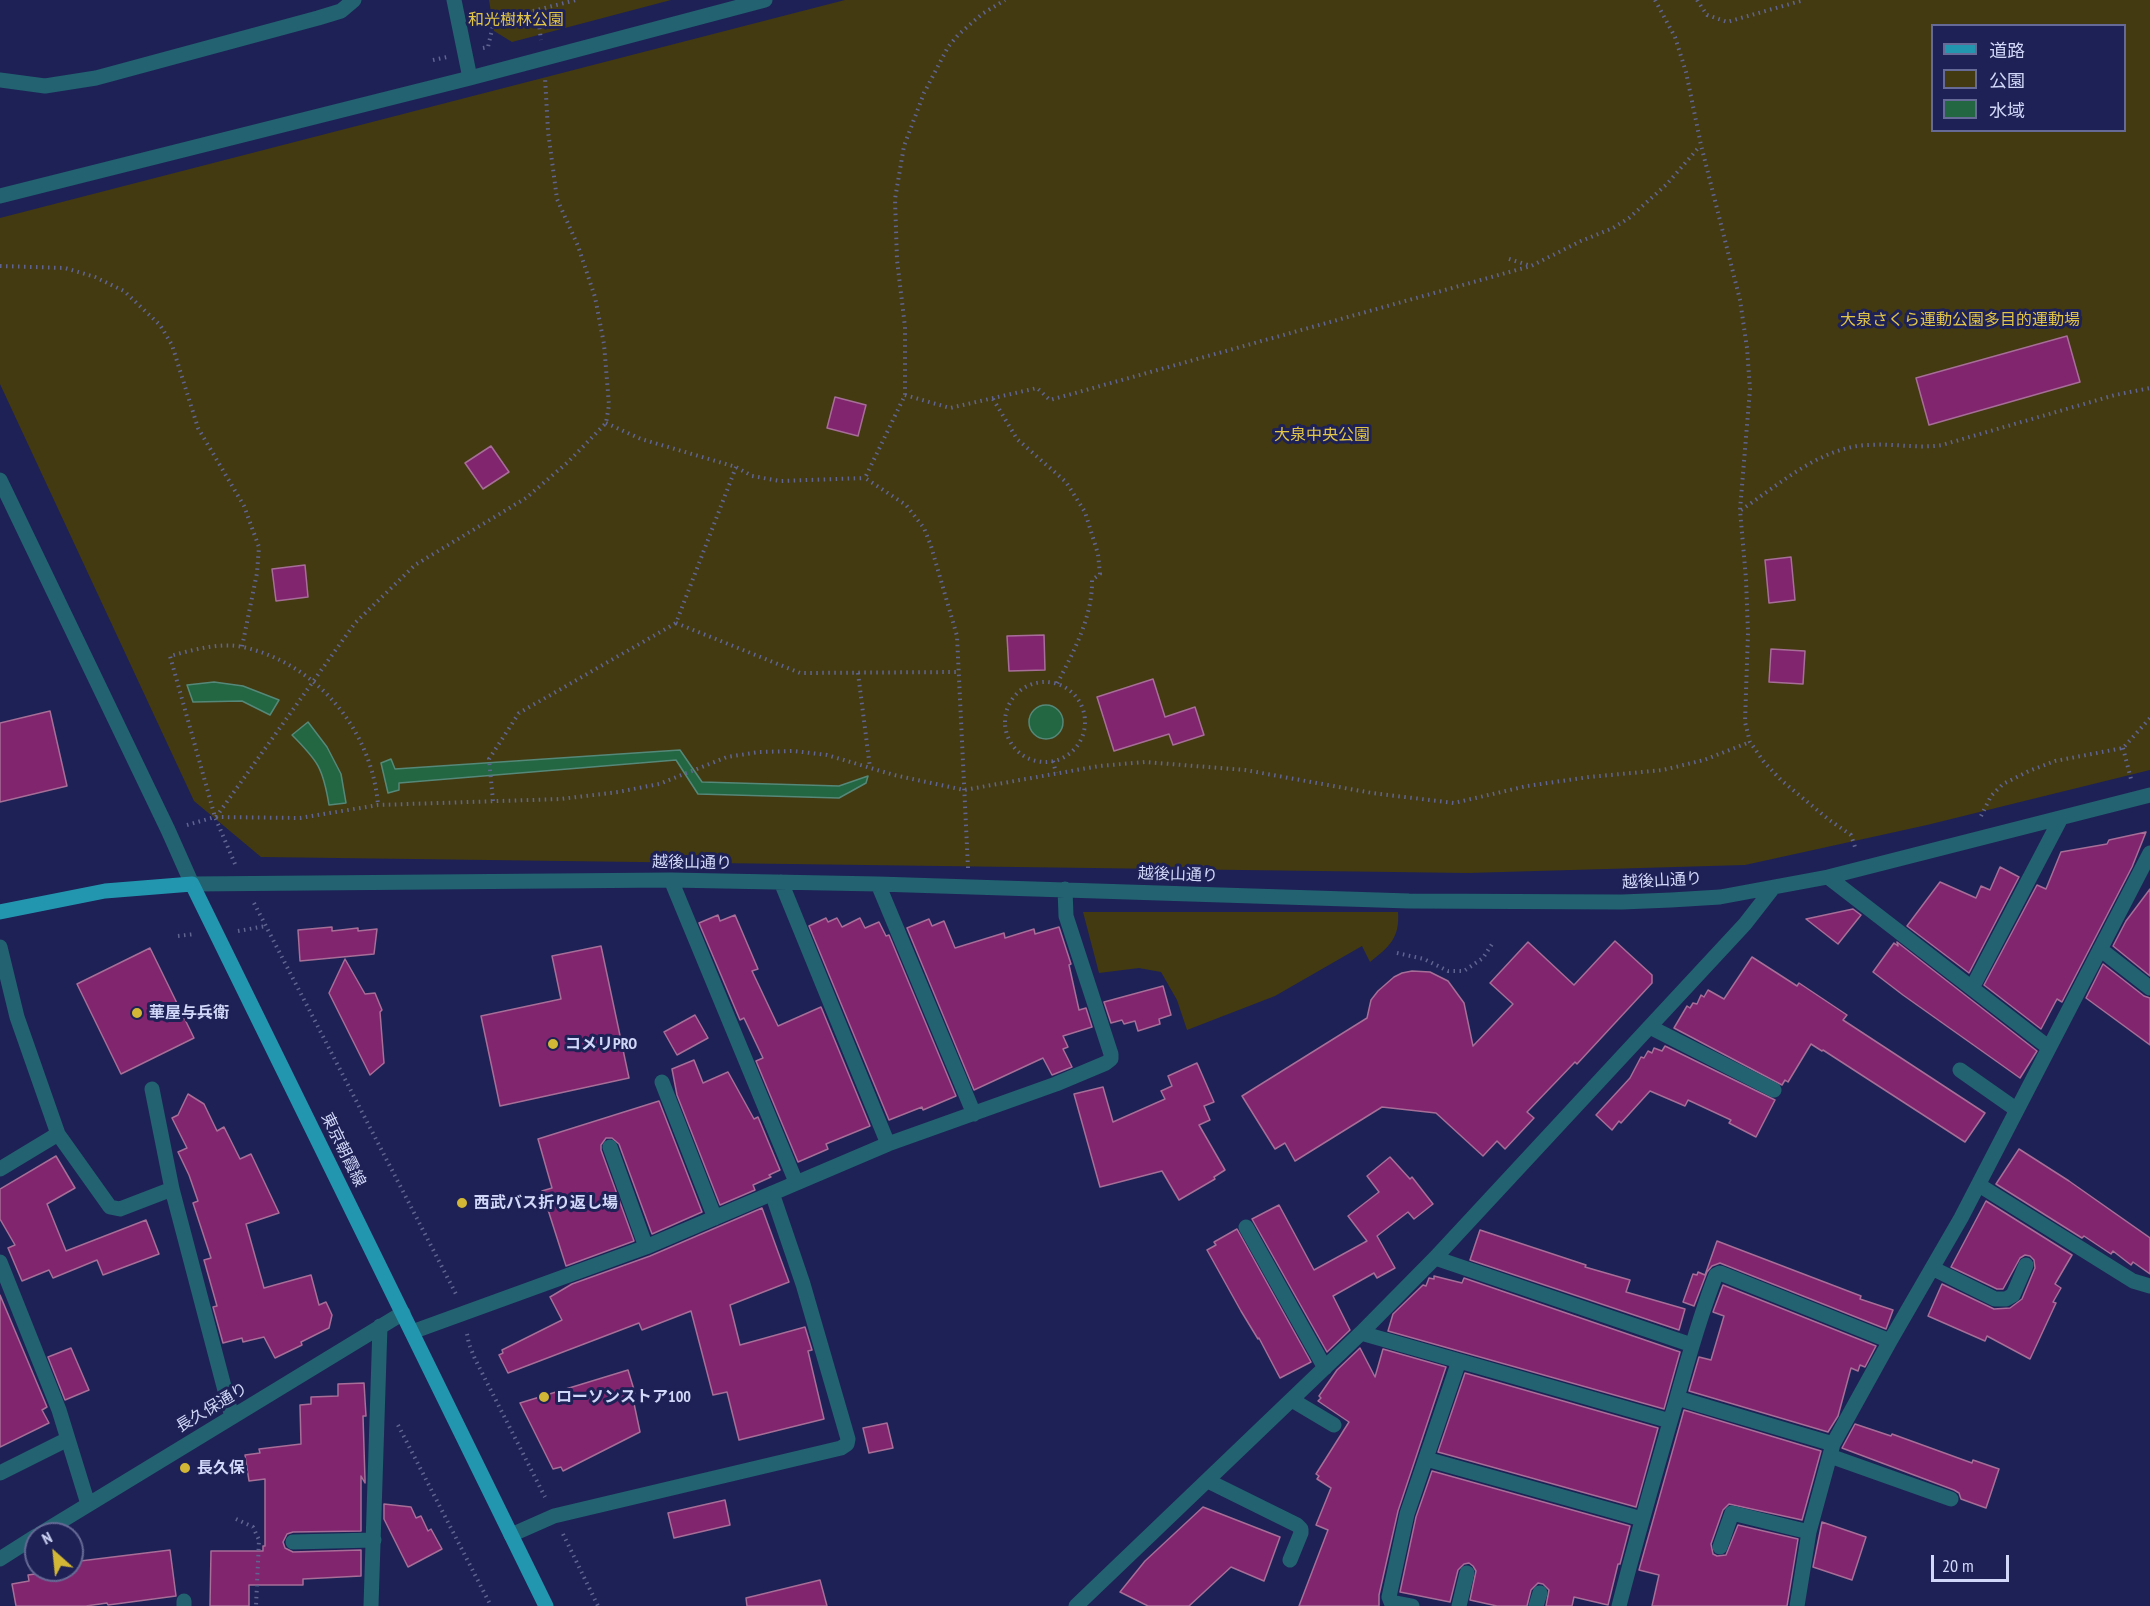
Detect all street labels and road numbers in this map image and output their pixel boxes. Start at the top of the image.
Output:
street label: 越後山通り [652,853,732,873]
street label: 越後山通り [1138,864,1218,886]
street label: 越後山通り [1622,869,1702,893]
street label: 東京朝霞線 [317,1110,369,1190]
street label: 長久保通り [173,1379,251,1437]

